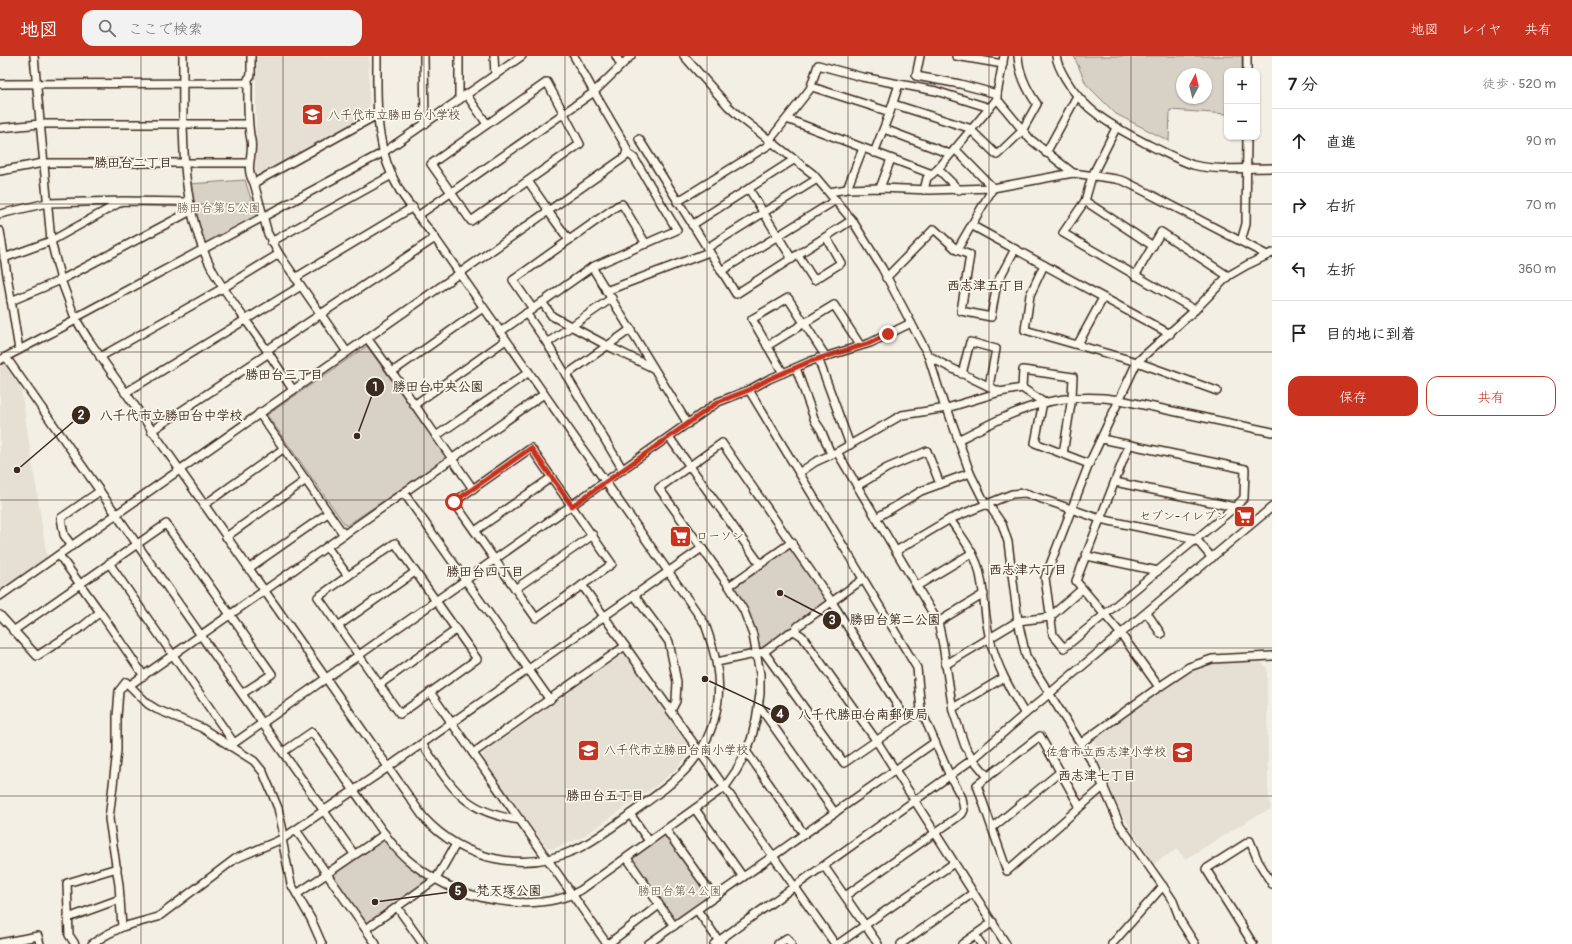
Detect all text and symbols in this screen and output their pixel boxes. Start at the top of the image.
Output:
search box [82,10,362,46]
icon: search [96,17,118,39]
text: 地図 [20,18,58,42]
text: ここで検索 [128,20,203,39]
text: 地図 [1411,21,1439,38]
text: レイヤ [1461,21,1502,38]
text: 共有 [1524,21,1552,38]
north arrow [1176,68,1212,104]
map controls [1224,68,1260,140]
button: + [1224,68,1260,104]
text: 7 分 [1288,74,1318,95]
text: 徒歩 · 520 m [1483,76,1556,92]
school or university icon: 八千代市立勝田台小学校 [299,102,325,128]
button: − [1224,104,1260,140]
place label: 八千代市立勝田台小学校 [328,108,460,123]
icon: ahead [1288,130,1310,152]
text: 直進 [1326,133,1356,152]
text: 90 m [1526,133,1556,149]
district label: 勝田台二丁目 [94,155,172,171]
icon: right [1288,194,1310,216]
text: 右折 [1326,197,1356,216]
text: 70 m [1526,197,1556,213]
park label: 勝田台第５公園 [177,201,261,216]
icon: left [1288,258,1310,280]
text: 左折 [1326,261,1356,280]
text: 360 m [1518,261,1556,277]
district label: 西志津五丁目 [947,278,1025,294]
icon: arrive [1288,322,1310,344]
route end [879,325,897,343]
text: 目的地に到着 [1326,325,1416,344]
district label: 勝田台三丁目 [245,367,323,383]
callout: 勝田台中央公園 [365,374,492,399]
button: 保存 [1288,376,1418,416]
button: 共有 [1426,376,1556,416]
text: 勝田台中央公園 [392,379,484,395]
text: 1 [373,380,377,395]
callout: 八千代市立勝田台中学校 [71,403,250,428]
text: 2 [78,408,85,423]
text: 八千代市立勝田台中学校 [99,408,243,424]
route start [445,493,463,511]
supermarket icon: セブン-イレブン [1231,503,1257,529]
place label: セブン-イレブン [1139,509,1228,524]
supermarket icon: ローソン [668,523,694,549]
place label: ローソン [696,529,744,544]
district label: 西志津六丁目 [989,562,1067,578]
district label: 勝田台四丁目 [446,564,524,580]
callout: 勝田台第二公園 [822,607,949,632]
text: 勝田台第二公園 [849,612,941,628]
text: 3 [829,613,836,628]
callout: 八千代勝田台南郵便局 [770,702,936,727]
text: 4 [776,707,784,722]
text: 八千代勝田台南郵便局 [798,707,928,723]
school or university icon: 八千代市立勝田台南小学校 [575,737,601,763]
school or university icon: 佐倉市立西志津小学校 [1169,739,1195,765]
place label: 八千代市立勝田台南小学校 [604,743,748,758]
place label: 佐倉市立西志津小学校 [1046,745,1166,760]
district label: 西志津七丁目 [1058,768,1136,784]
district label: 勝田台五丁目 [566,788,644,804]
callout: 梵天塚公園 [448,878,549,903]
text: 梵天塚公園 [476,883,542,899]
text: 5 [455,884,462,899]
park label: 勝田台第４公園 [638,884,722,899]

